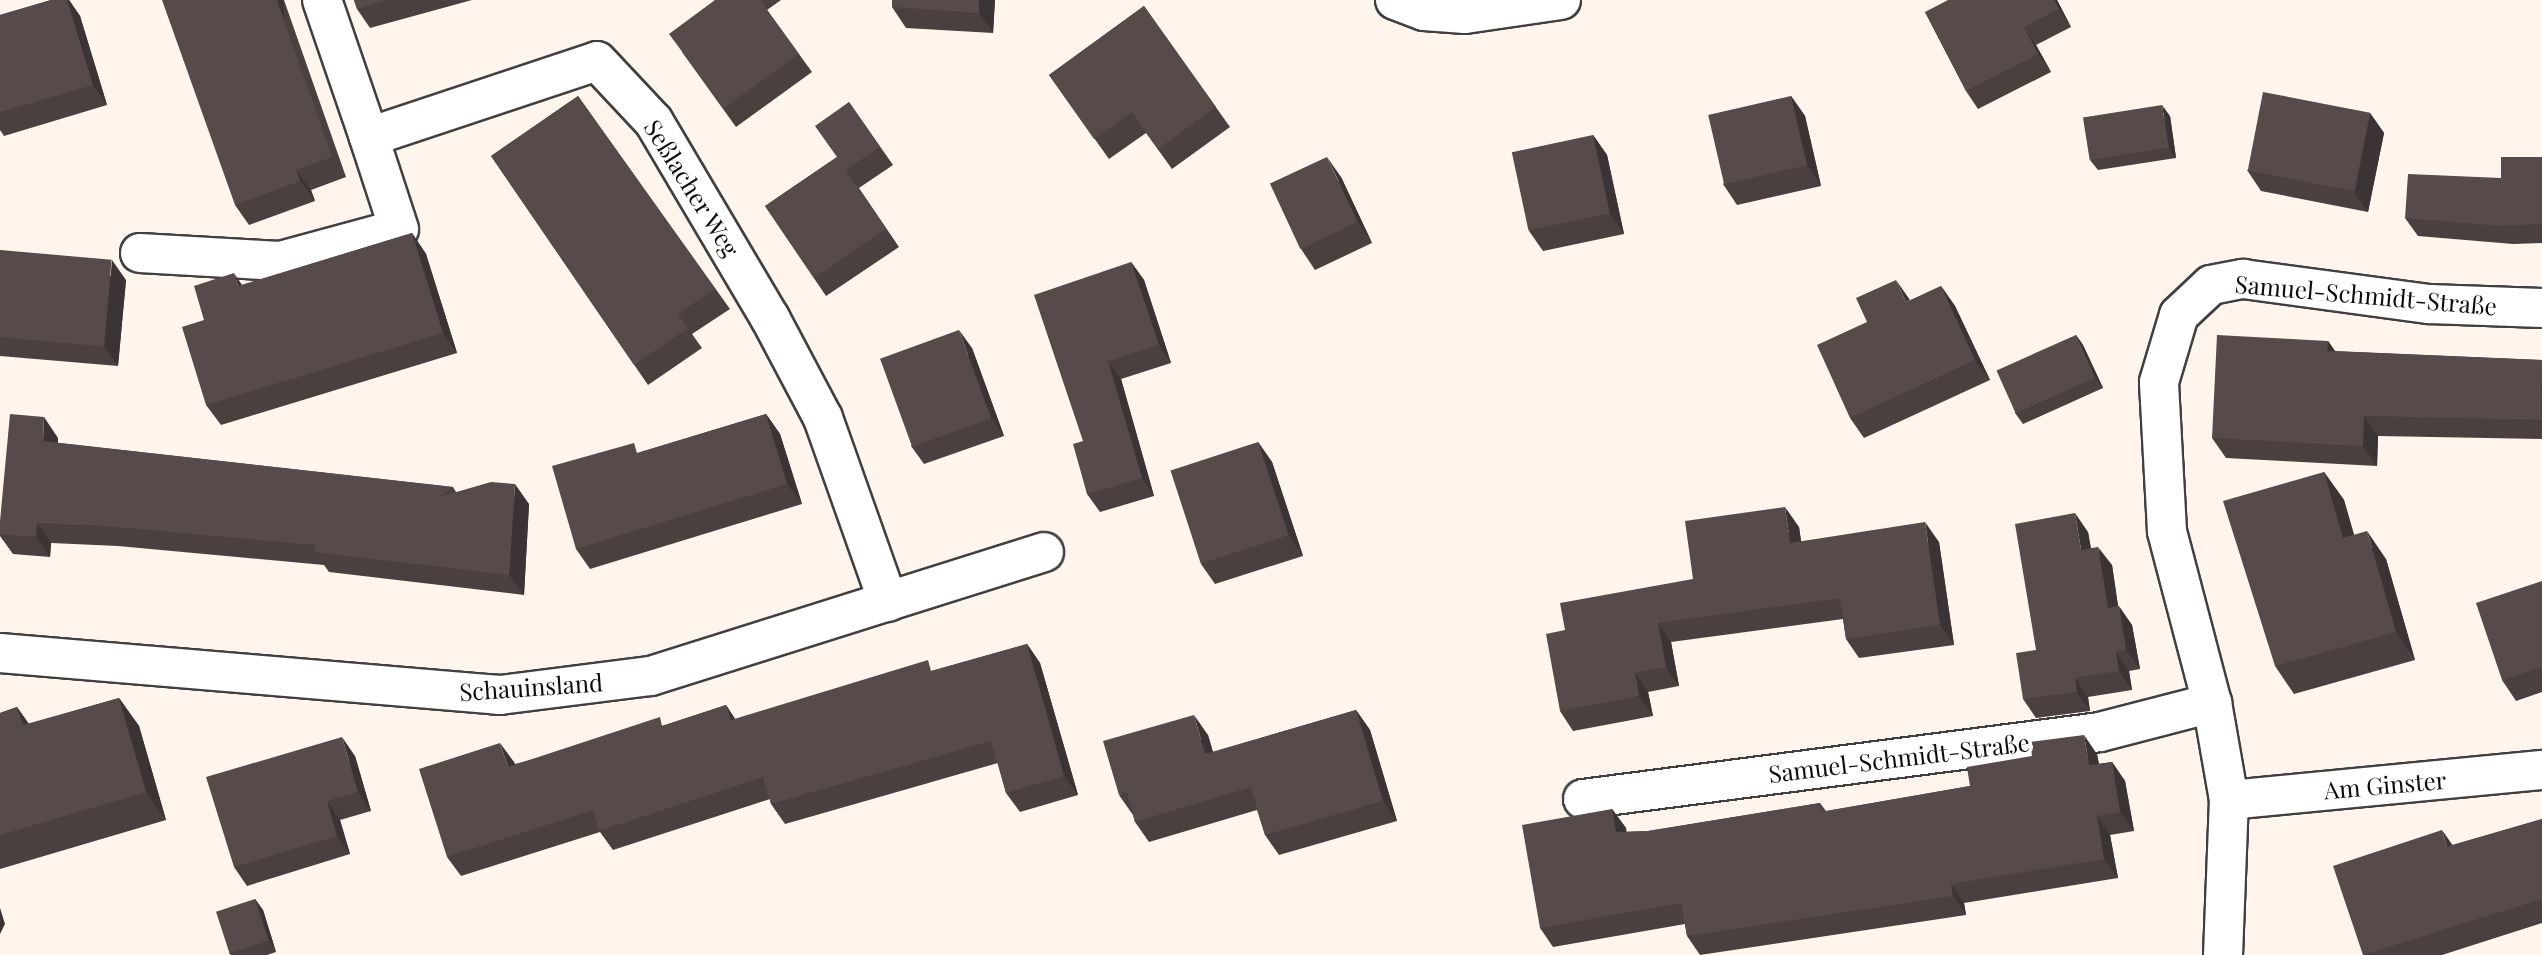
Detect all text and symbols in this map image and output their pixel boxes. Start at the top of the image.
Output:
street label: Seßlacher Weg [638,114,746,262]
street label: Samuel-Schmidt-Straße [2234,269,2498,321]
street label: Schauinsland [458,668,604,706]
street label: Samuel-Schmidt-Straße [1767,728,2031,788]
street label: Am Ginster [2323,765,2447,805]

